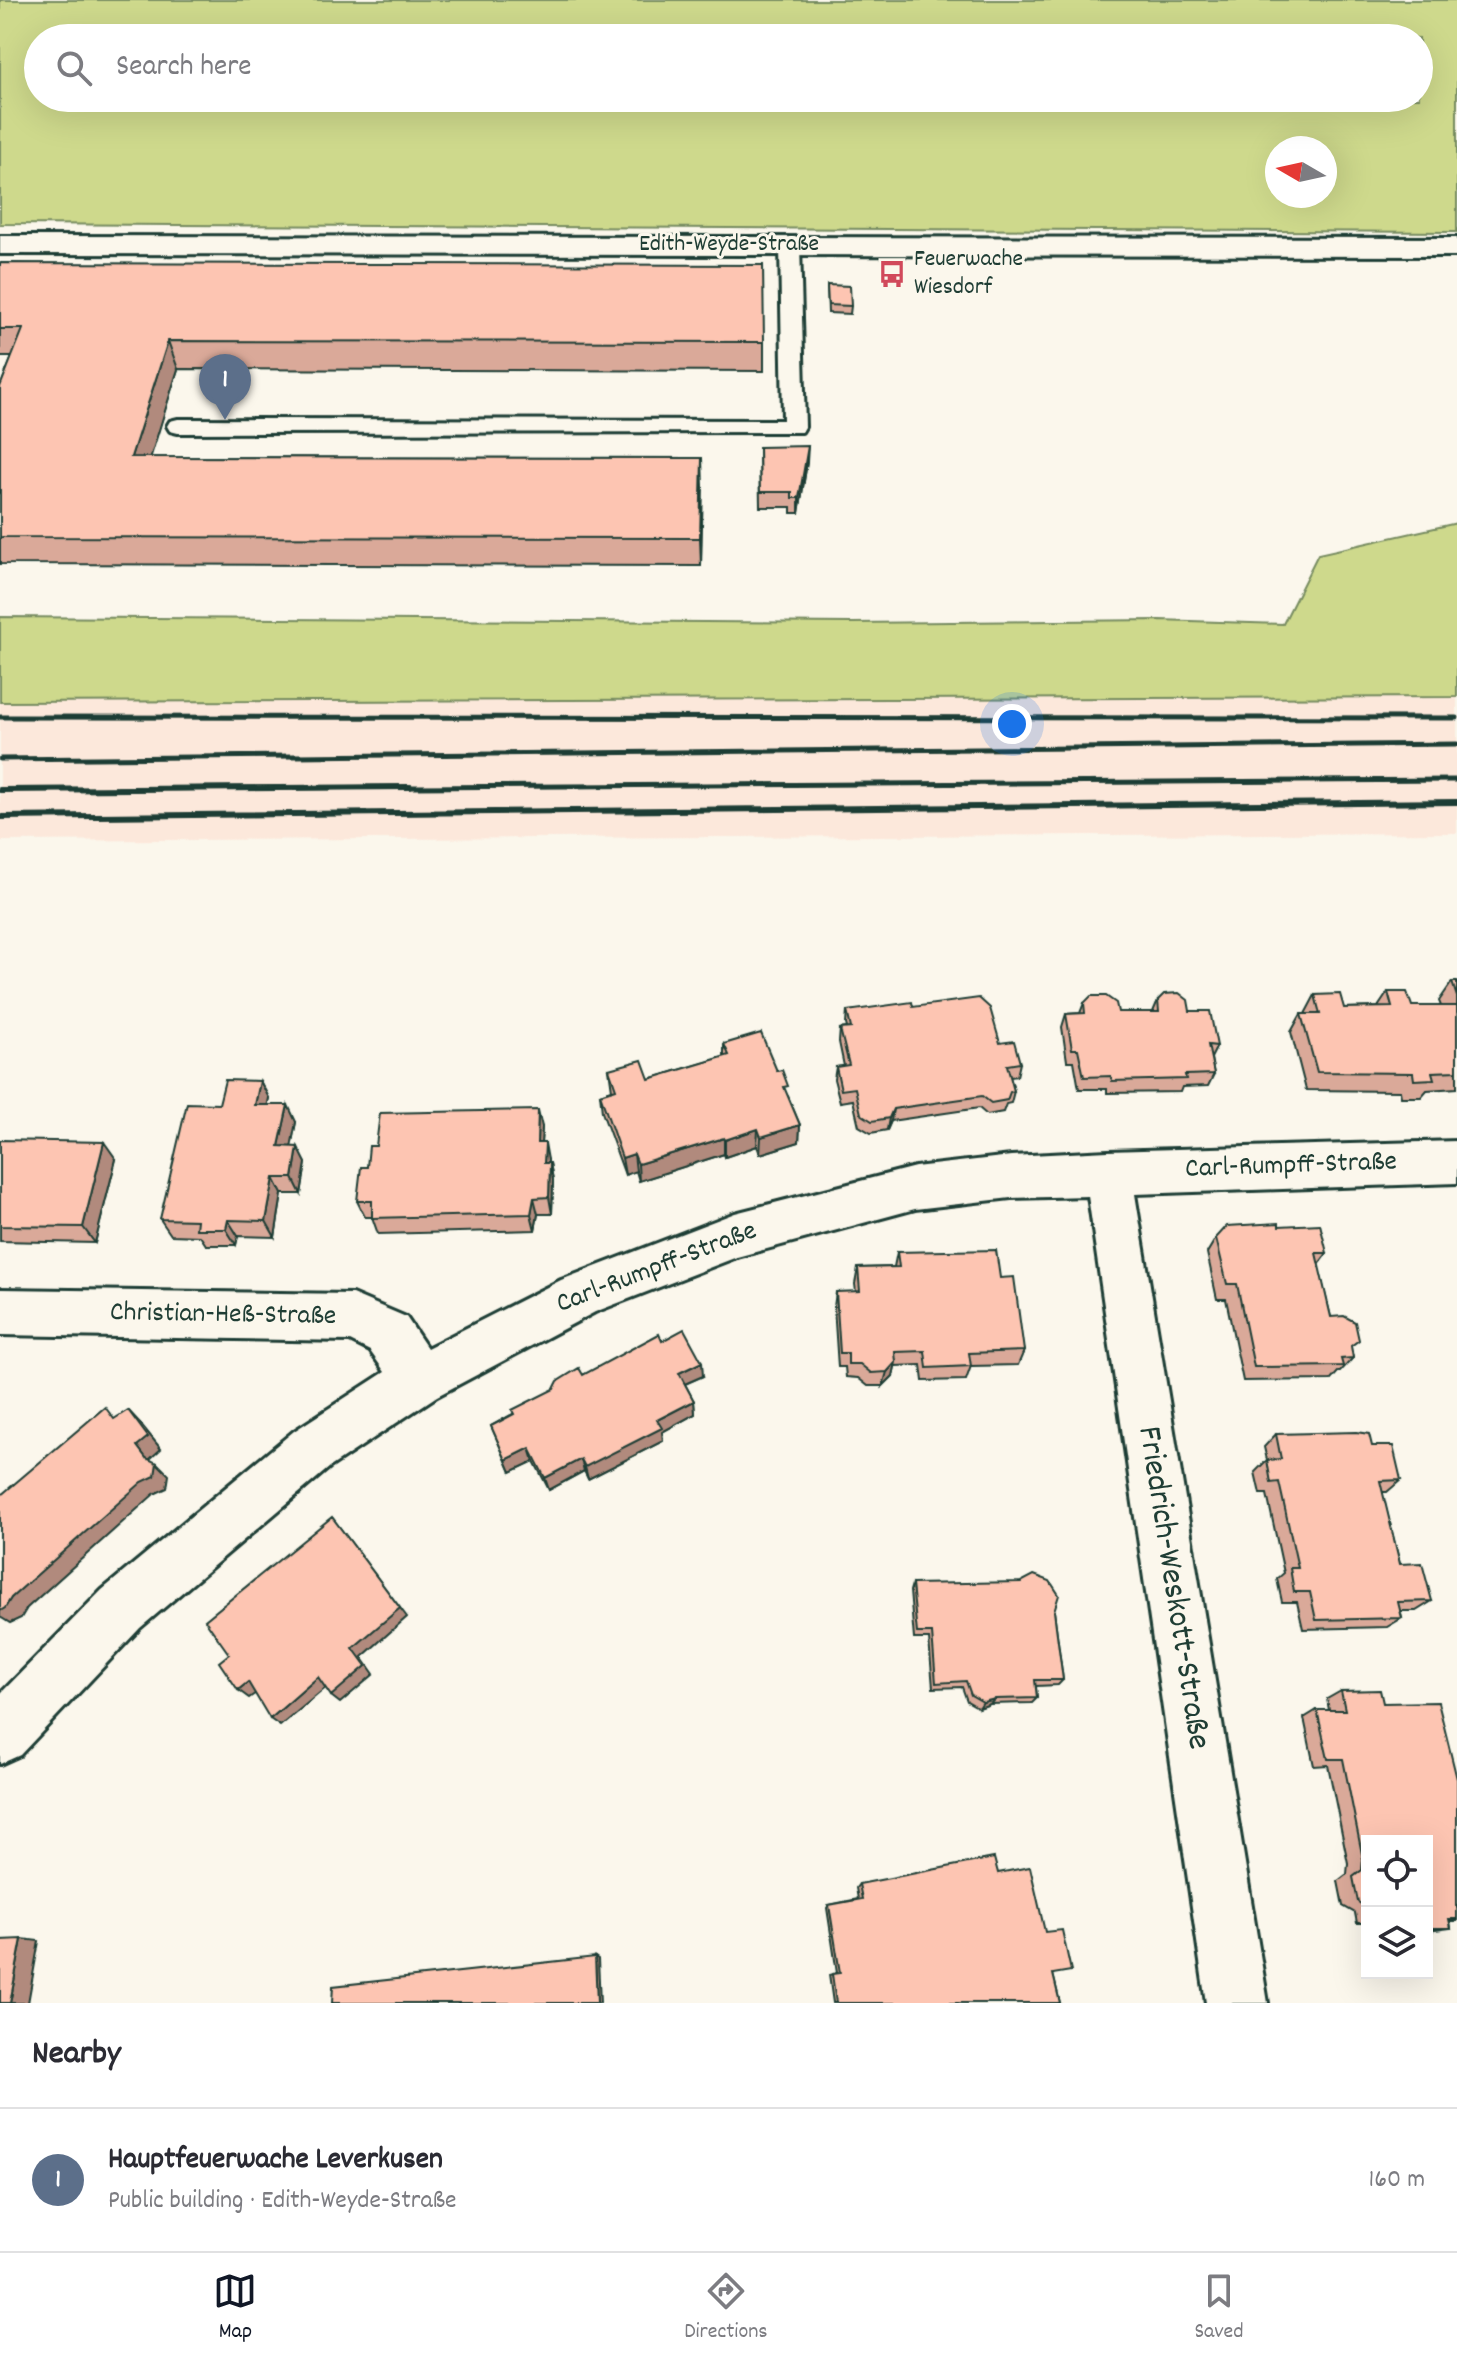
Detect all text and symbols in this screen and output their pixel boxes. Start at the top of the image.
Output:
search box [24,24,1433,112]
icon: search [52,46,96,90]
text: Search here [116,47,252,90]
north arrow [1265,136,1337,208]
street label: Edith-Weyde-Straße [639,228,819,262]
place label: Feuerwache Wiesdorf [914,243,1023,305]
bus stop icon: Feuerwache Wiesdorf [877,259,907,289]
pin: 1 [199,354,251,420]
your location [992,704,1032,744]
street label: Carl-Rumpff-Straße [1184,1143,1398,1191]
street label: Carl-Rumpff-Straße [551,1212,763,1326]
street label: Christian-Heß-Straße [109,1294,337,1338]
street label: Friedrich-Weskott-Straße [1122,1423,1222,1753]
map controls [1361,1835,1433,1979]
button: locate [1361,1835,1433,1907]
button: layers [1361,1907,1433,1979]
text: Nearby [32,2031,121,2080]
text: Hauptfeuerwache Leverkusen [108,2140,443,2183]
text: 1 [55,2162,61,2199]
text: 160 m [1369,2162,1425,2199]
text: Public building · Edith-Weyde-Straße [108,2183,457,2220]
tab: Map [213,2269,257,2348]
tab: Directions [684,2269,768,2348]
tab: Saved [1194,2269,1244,2348]

